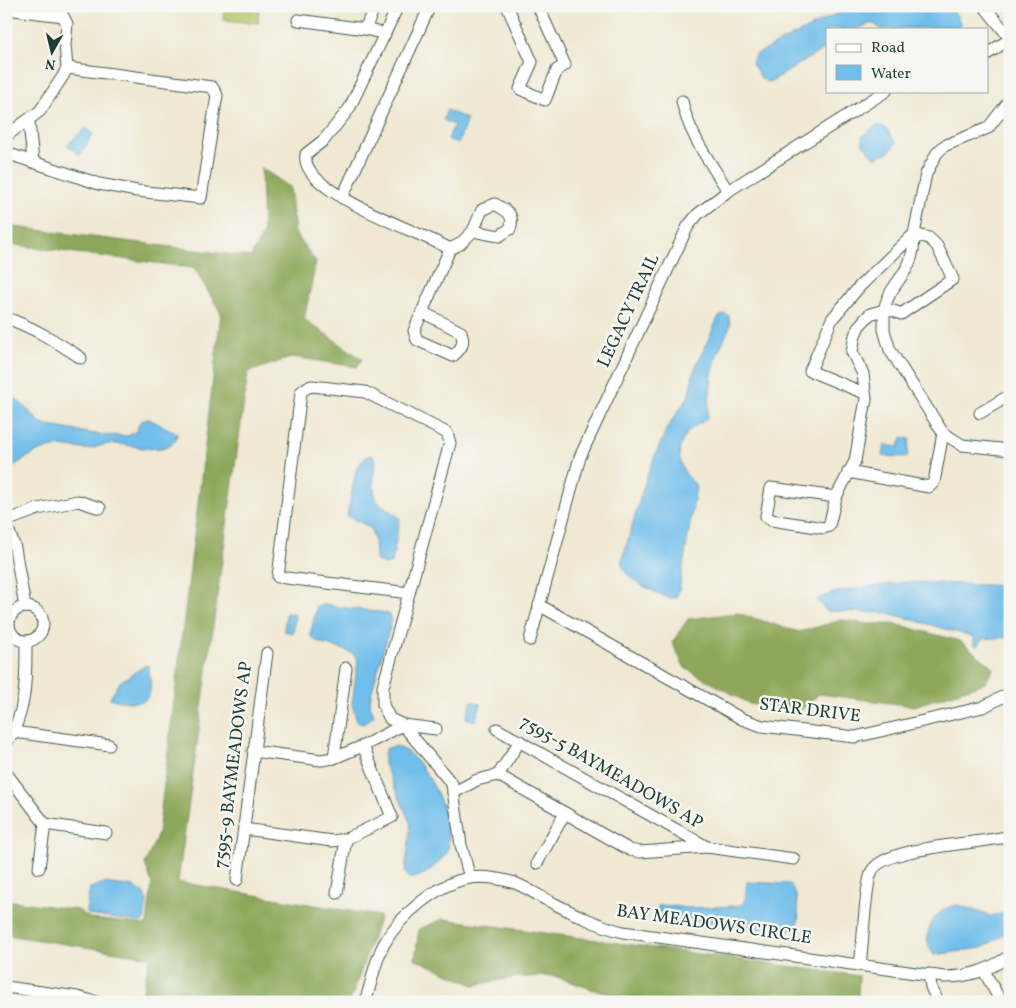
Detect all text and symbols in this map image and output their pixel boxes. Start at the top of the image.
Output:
north arrow [28,28,78,78]
legend [826,28,988,92]
text: Road [871,38,905,59]
text: N [44,53,57,74]
text: Water [871,64,911,85]
street label: LEGACY TRAIL [592,250,666,372]
street label: 7595-9 BAYMEADOWS AP [209,660,259,870]
street label: STAR DRIVE [758,692,862,730]
street label: 7595-5 BAYMEADOWS AP [515,710,707,836]
street label: BAY MEADOWS CIRCLE [615,899,813,951]

